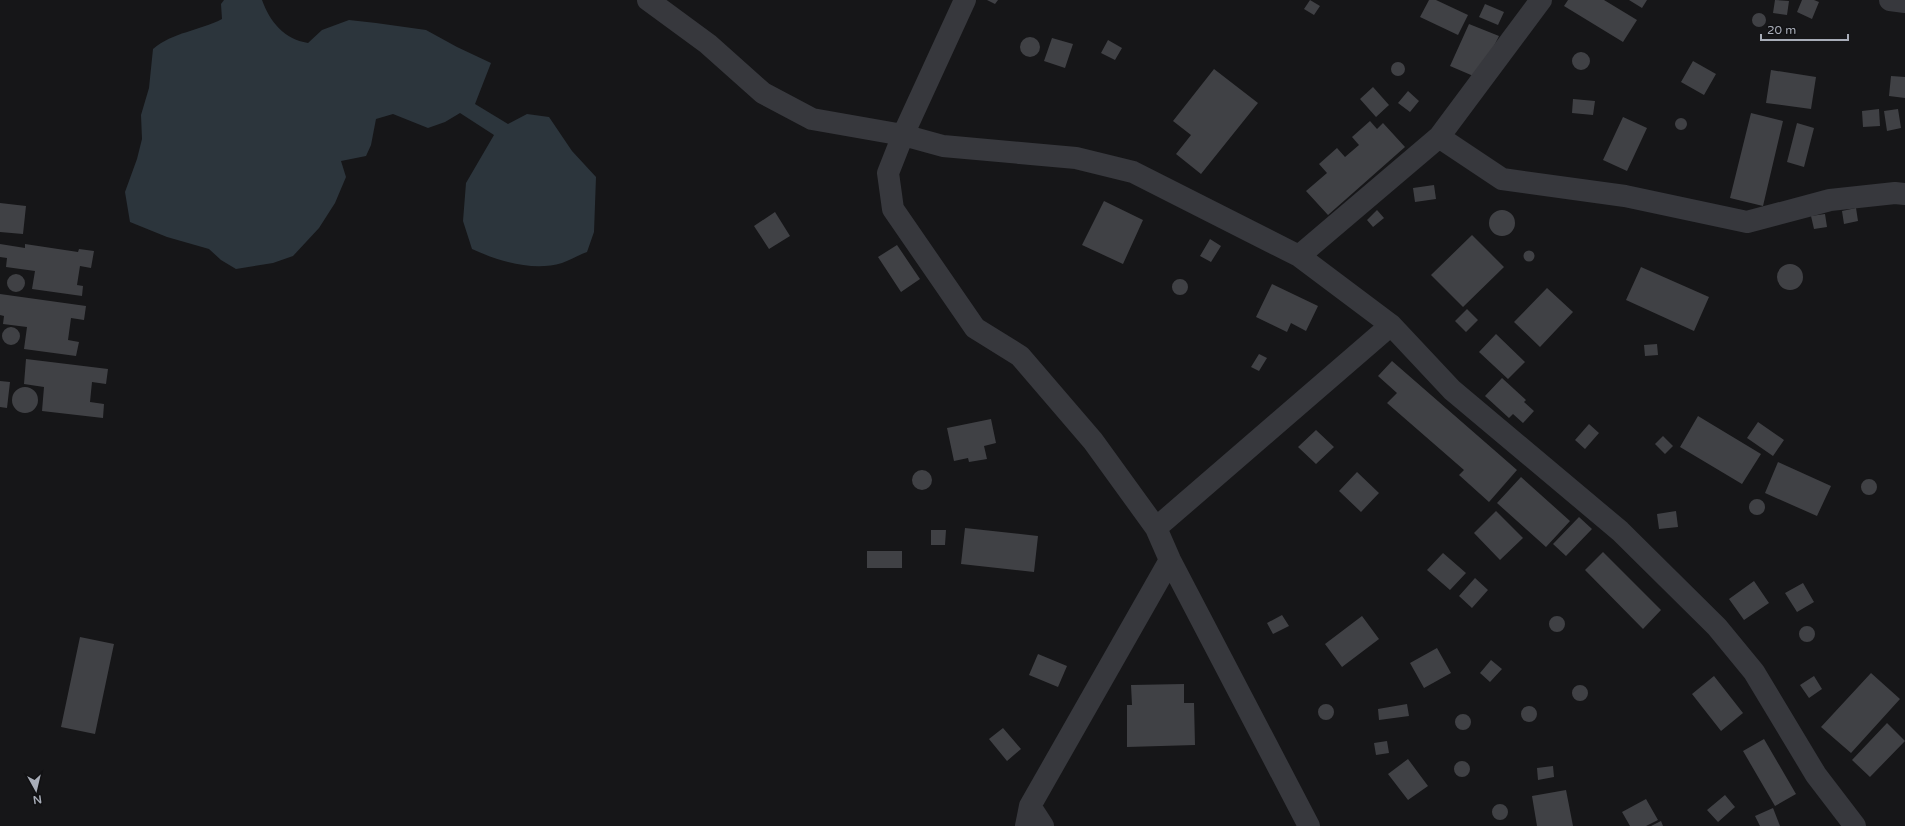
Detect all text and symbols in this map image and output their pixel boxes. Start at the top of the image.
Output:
scale bar [1761,16,1848,42]
text: 20 m [1767,23,1796,37]
north arrow [16,770,56,810]
text: N [32,792,43,806]

